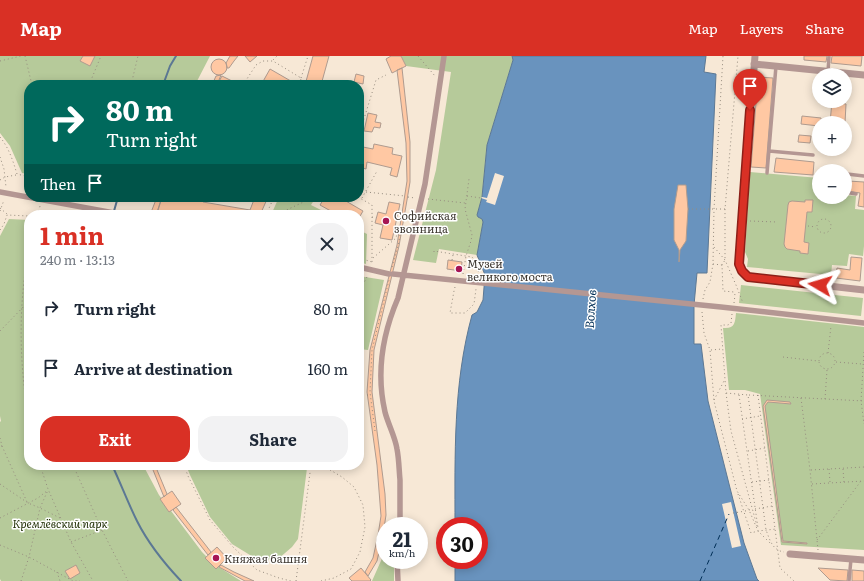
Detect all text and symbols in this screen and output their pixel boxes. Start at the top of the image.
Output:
text: Map [20,14,62,42]
text: Map [688,18,718,38]
text: Layers [740,18,783,38]
text: Share [805,18,844,38]
map controls [812,68,852,204]
button: layers [812,68,852,108]
pin [733,69,767,110]
icon: arrive [739,75,761,97]
text: 80 m [106,88,173,130]
icon: right [40,96,92,148]
button: + [812,116,852,156]
text: Turn right [106,126,197,153]
button: − [812,164,852,204]
text: Then [40,172,76,195]
icon: arrive [84,172,106,194]
place label: Софийская звонница [394,207,457,236]
marker: Софийская звонница [381,216,391,226]
text: 1 min [40,217,104,252]
button: close [306,223,348,265]
text: 240 m · 13:13 [40,250,115,269]
place label: Музей великого моста [467,255,553,284]
marker: Музей великого моста [454,264,464,274]
position arrow [799,264,841,306]
water label: Волхов [580,289,600,329]
icon: right [40,297,62,319]
text: Turn right [74,297,156,320]
text: 80 m [314,297,348,320]
icon: arrive [40,357,62,379]
text: Arrive at destination [74,357,233,380]
text: 160 m [308,357,348,380]
button: Exit [40,416,190,462]
button: Share [198,416,348,462]
park label: Кремлёвский парк [13,515,108,531]
speed limit sign: 30 [436,517,488,569]
text: 21 [392,523,412,553]
text: km/h [389,545,415,560]
place label: Княжая башня [224,550,308,566]
marker: Княжая башня [211,553,221,563]

